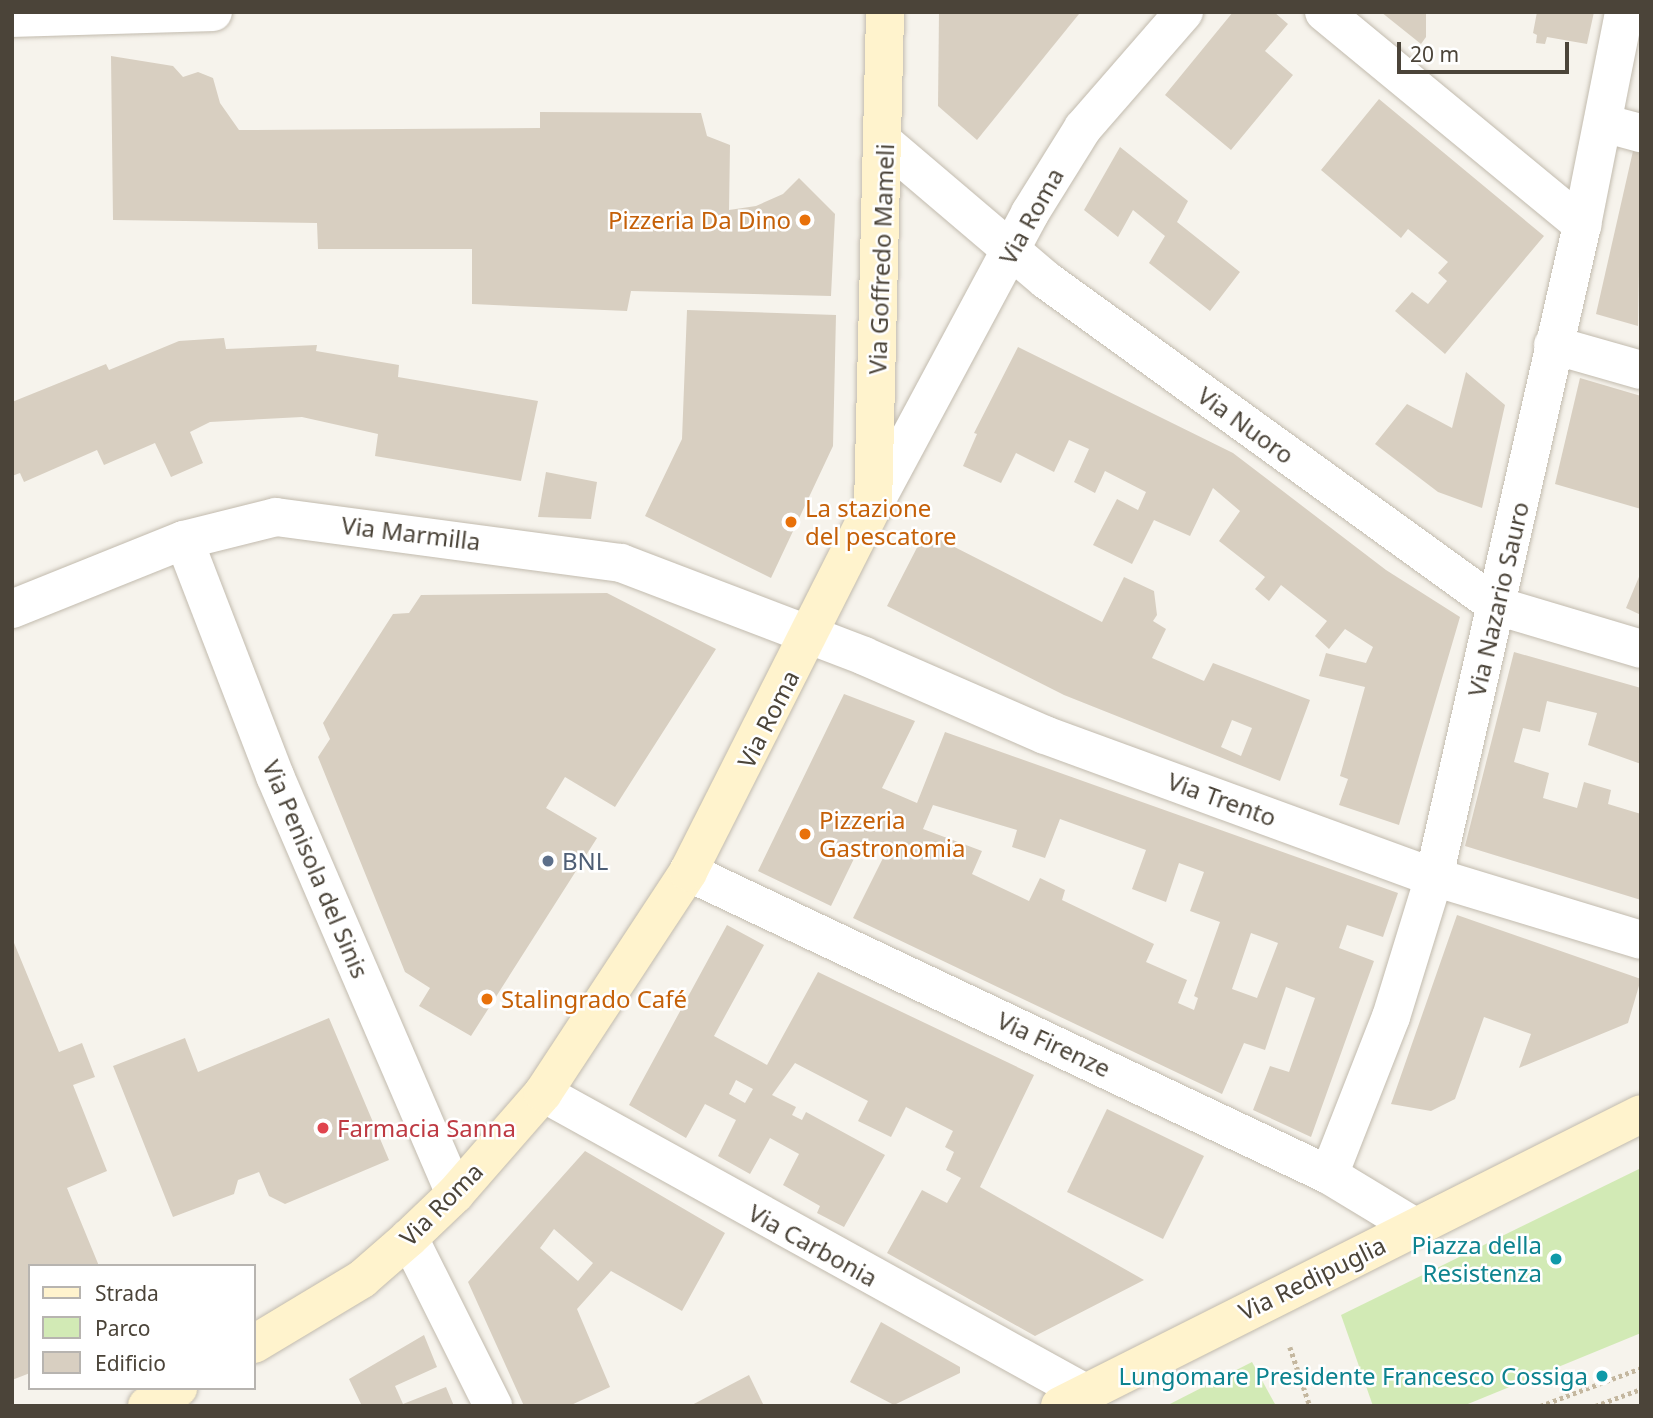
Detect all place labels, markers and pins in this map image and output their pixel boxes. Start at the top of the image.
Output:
place label: Pizzeria Da Dino [608,206,791,234]
marker: Pizzeria Da Dino [797,212,813,228]
place label: La stazione del pescatore [805,494,957,550]
marker: La stazione del pescatore [783,514,799,530]
place label: Pizzeria Gastronomia [819,806,965,862]
marker: Pizzeria Gastronomia [797,826,813,842]
place label: BNL [562,847,608,875]
marker: BNL [540,853,556,869]
place label: Stalingrado Café [501,985,687,1013]
marker: Stalingrado Café [479,991,495,1007]
place label: Farmacia Sanna [337,1114,516,1142]
marker: Farmacia Sanna [315,1120,331,1136]
place label: Piazza della Resistenza [1411,1231,1542,1287]
marker: Piazza della Resistenza [1548,1251,1564,1267]
place label: Lungomare Presidente Francesco Cossiga [1119,1362,1588,1390]
marker: Lungomare Presidente Francesco Cossiga [1594,1368,1610,1384]

